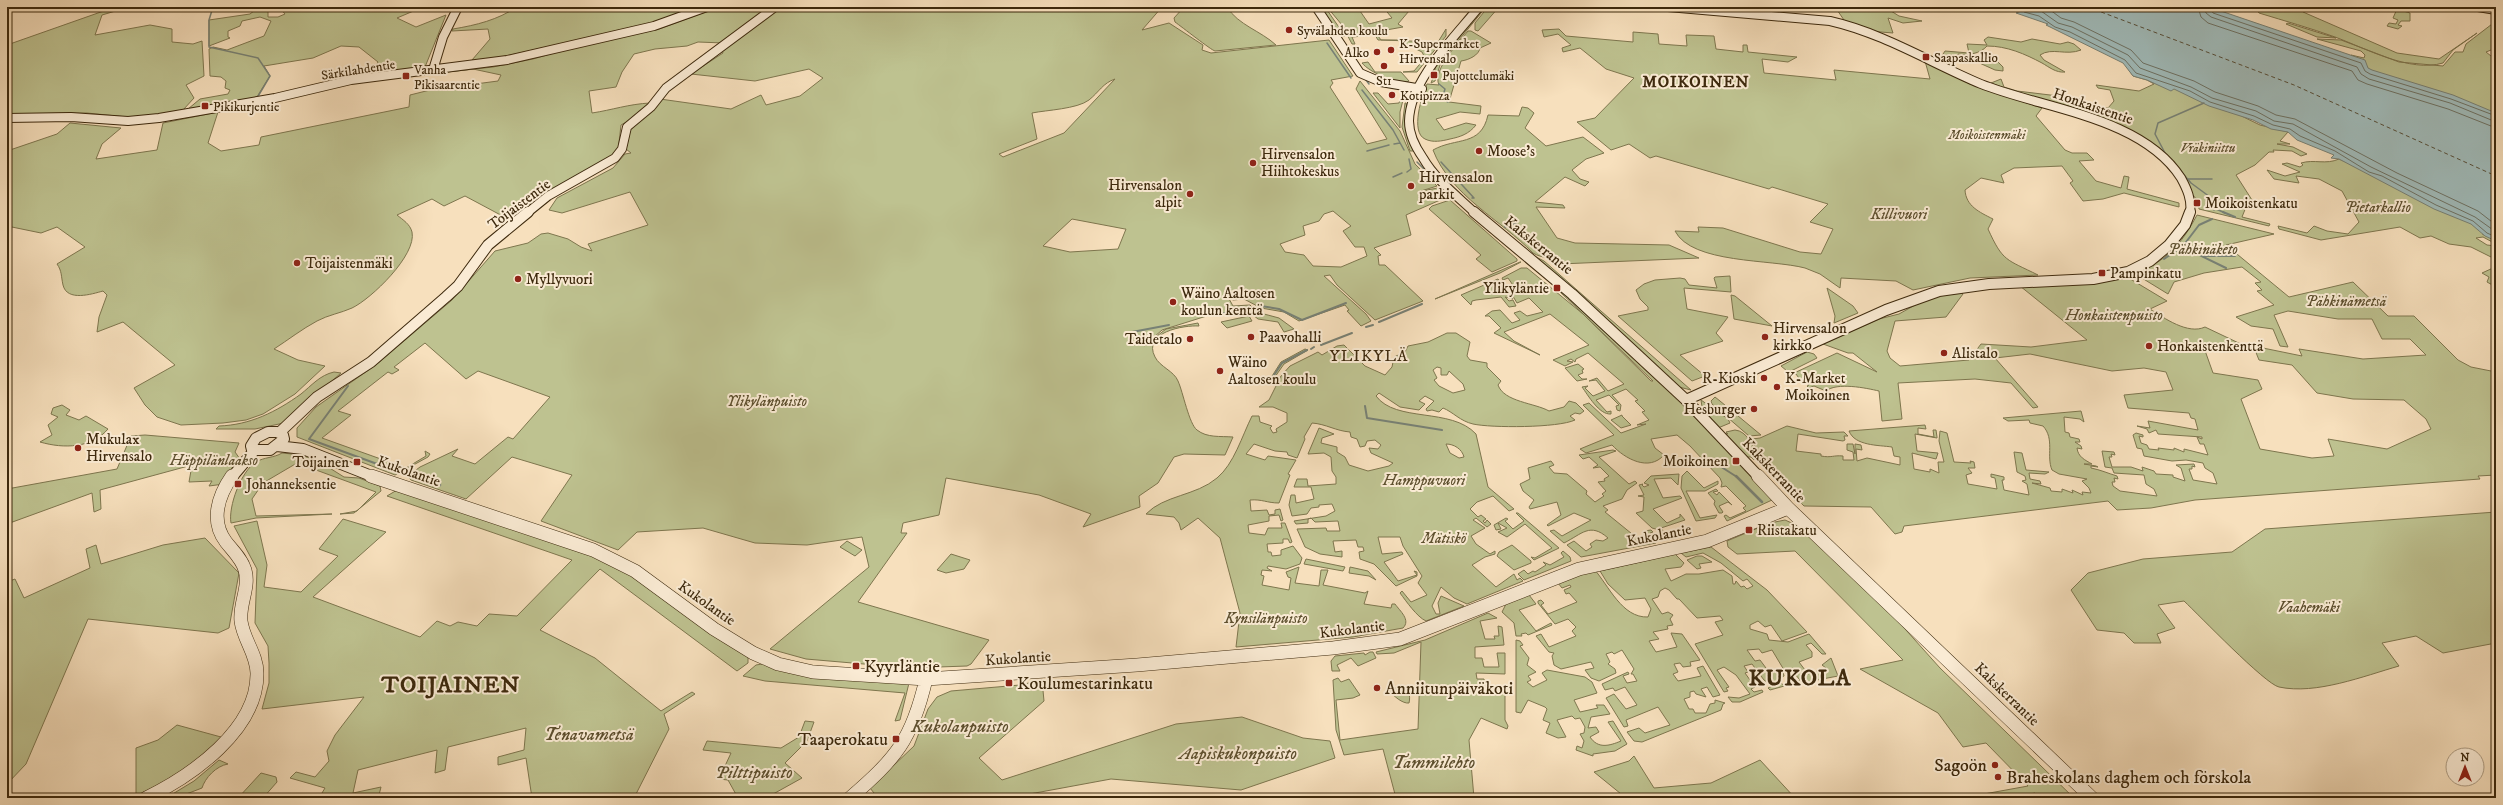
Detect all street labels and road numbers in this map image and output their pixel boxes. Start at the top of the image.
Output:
street label: Särkilahdentie [320,56,396,84]
street label: Honkaistentie [2050,84,2136,129]
street label: Toijaistentie [484,175,554,234]
street label: Kakskerrantie [1500,212,1577,279]
street label: Kakskerrantie [1738,434,1809,507]
street label: Kukolantie [375,452,443,491]
street label: Kukolantie [1625,520,1693,551]
street label: Kukolantie [674,577,739,630]
street label: Kukolantie [1318,616,1386,643]
street label: Kukolantie [985,647,1051,670]
street label: Kakskerrantie [1970,659,2043,730]

